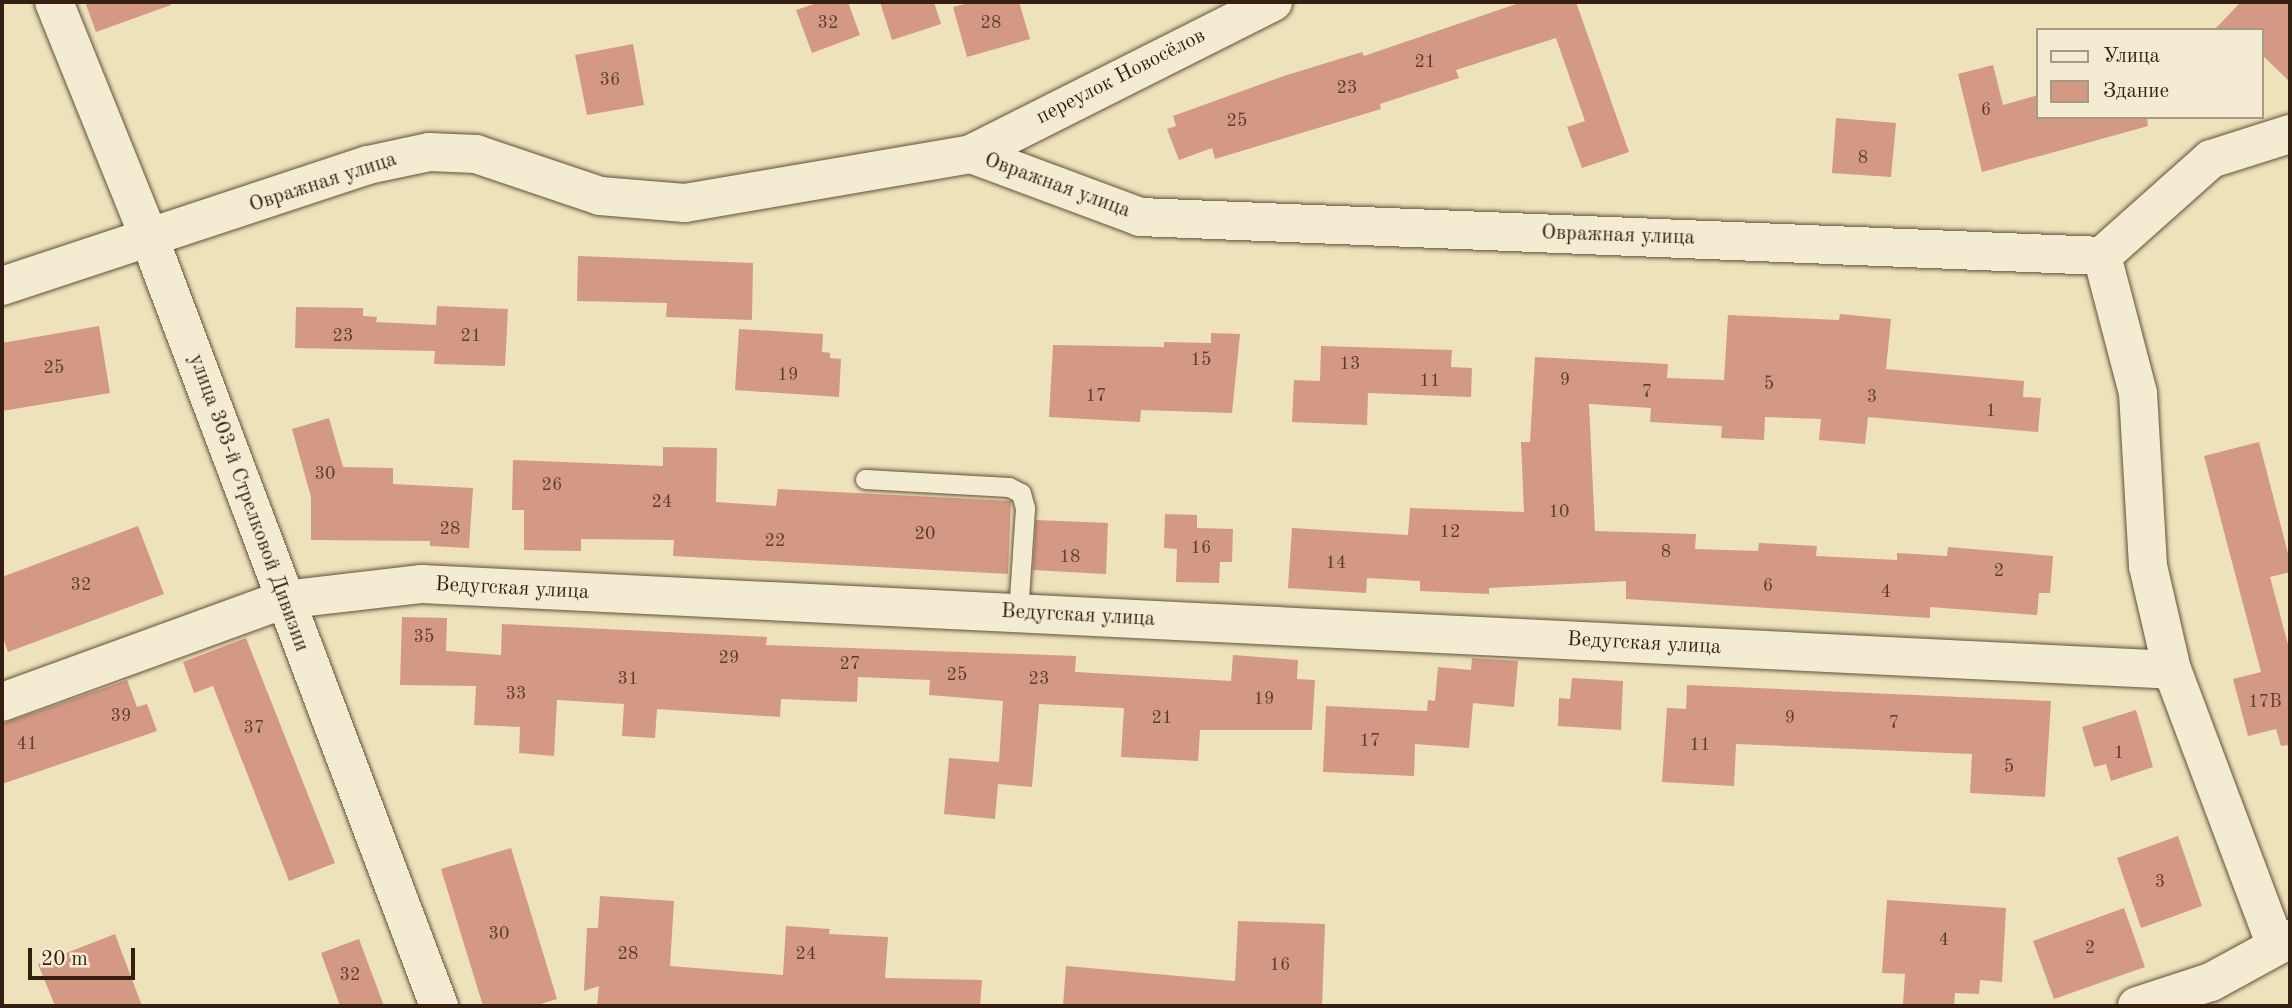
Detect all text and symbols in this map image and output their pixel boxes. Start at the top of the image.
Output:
house number: 32 [818,12,838,34]
house number: 28 [981,12,1001,34]
street label: переулок Новосёлов [1032,23,1210,131]
legend [2036,28,2264,119]
text: Улица [2103,46,2160,67]
house number: 21 [1415,51,1435,73]
house number: 36 [600,69,620,91]
house number: 23 [1337,77,1357,99]
text: Здание [2103,81,2169,102]
house number: 6 [1981,99,1991,121]
house number: 25 [1227,110,1247,132]
street label: Овражная улица [246,147,400,219]
house number: 8 [1858,147,1868,169]
street label: Овражная улица [981,148,1133,224]
street label: Овражная улица [1541,221,1695,251]
house number: 23 [333,325,353,347]
house number: 21 [461,325,481,347]
house number: 15 [1191,349,1211,371]
street label: улица 303-й Стрелковой Дивизии [182,351,314,655]
house number: 13 [1340,353,1360,375]
house number: 25 [44,357,64,379]
house number: 19 [778,364,798,386]
house number: 9 [1560,369,1570,391]
house number: 11 [1420,370,1440,392]
house number: 5 [1764,373,1774,395]
house number: 7 [1642,381,1652,403]
house number: 17 [1086,385,1106,407]
house number: 3 [1867,386,1877,408]
house number: 1 [1986,400,1996,422]
house number: 30 [315,463,335,485]
house number: 26 [542,474,562,496]
house number: 24 [652,491,672,513]
house number: 10 [1549,501,1569,523]
house number: 28 [440,518,460,540]
house number: 12 [1440,521,1460,543]
house number: 20 [915,523,935,545]
house number: 22 [765,530,785,552]
house number: 16 [1191,537,1211,559]
house number: 8 [1661,541,1671,563]
house number: 18 [1060,546,1080,568]
house number: 14 [1326,552,1346,574]
house number: 2 [1994,560,2004,582]
street label: Ведугская улица [434,572,590,606]
house number: 32 [71,574,91,596]
house number: 6 [1763,575,1773,597]
house number: 4 [1881,581,1891,603]
street label: Ведугская улица [1000,599,1156,633]
house number: 35 [414,626,434,648]
street label: Ведугская улица [1566,627,1722,661]
house number: 29 [719,647,739,669]
house number: 27 [840,653,860,675]
house number: 25 [947,664,967,686]
house number: 31 [618,668,638,690]
house number: 23 [1029,668,1049,690]
house number: 33 [506,683,526,705]
house number: 19 [1254,688,1274,710]
house number: 17В [2248,691,2282,713]
house number: 39 [111,705,131,727]
house number: 21 [1152,707,1172,729]
house number: 9 [1785,707,1795,729]
house number: 7 [1889,712,1899,734]
house number: 37 [244,717,264,739]
house number: 17 [1360,730,1380,752]
house number: 41 [17,733,37,755]
house number: 11 [1690,734,1710,756]
house number: 1 [2114,742,2124,764]
house number: 5 [2004,756,2014,778]
house number: 3 [2155,871,2165,893]
house number: 30 [489,923,509,945]
house number: 4 [1939,929,1949,951]
scale bar [32,934,138,978]
house number: 2 [2085,937,2095,959]
house number: 28 [618,943,638,965]
house number: 24 [796,943,816,965]
text: 20 m [41,949,88,970]
house number: 16 [1270,954,1290,976]
house number: 32 [340,964,360,986]

